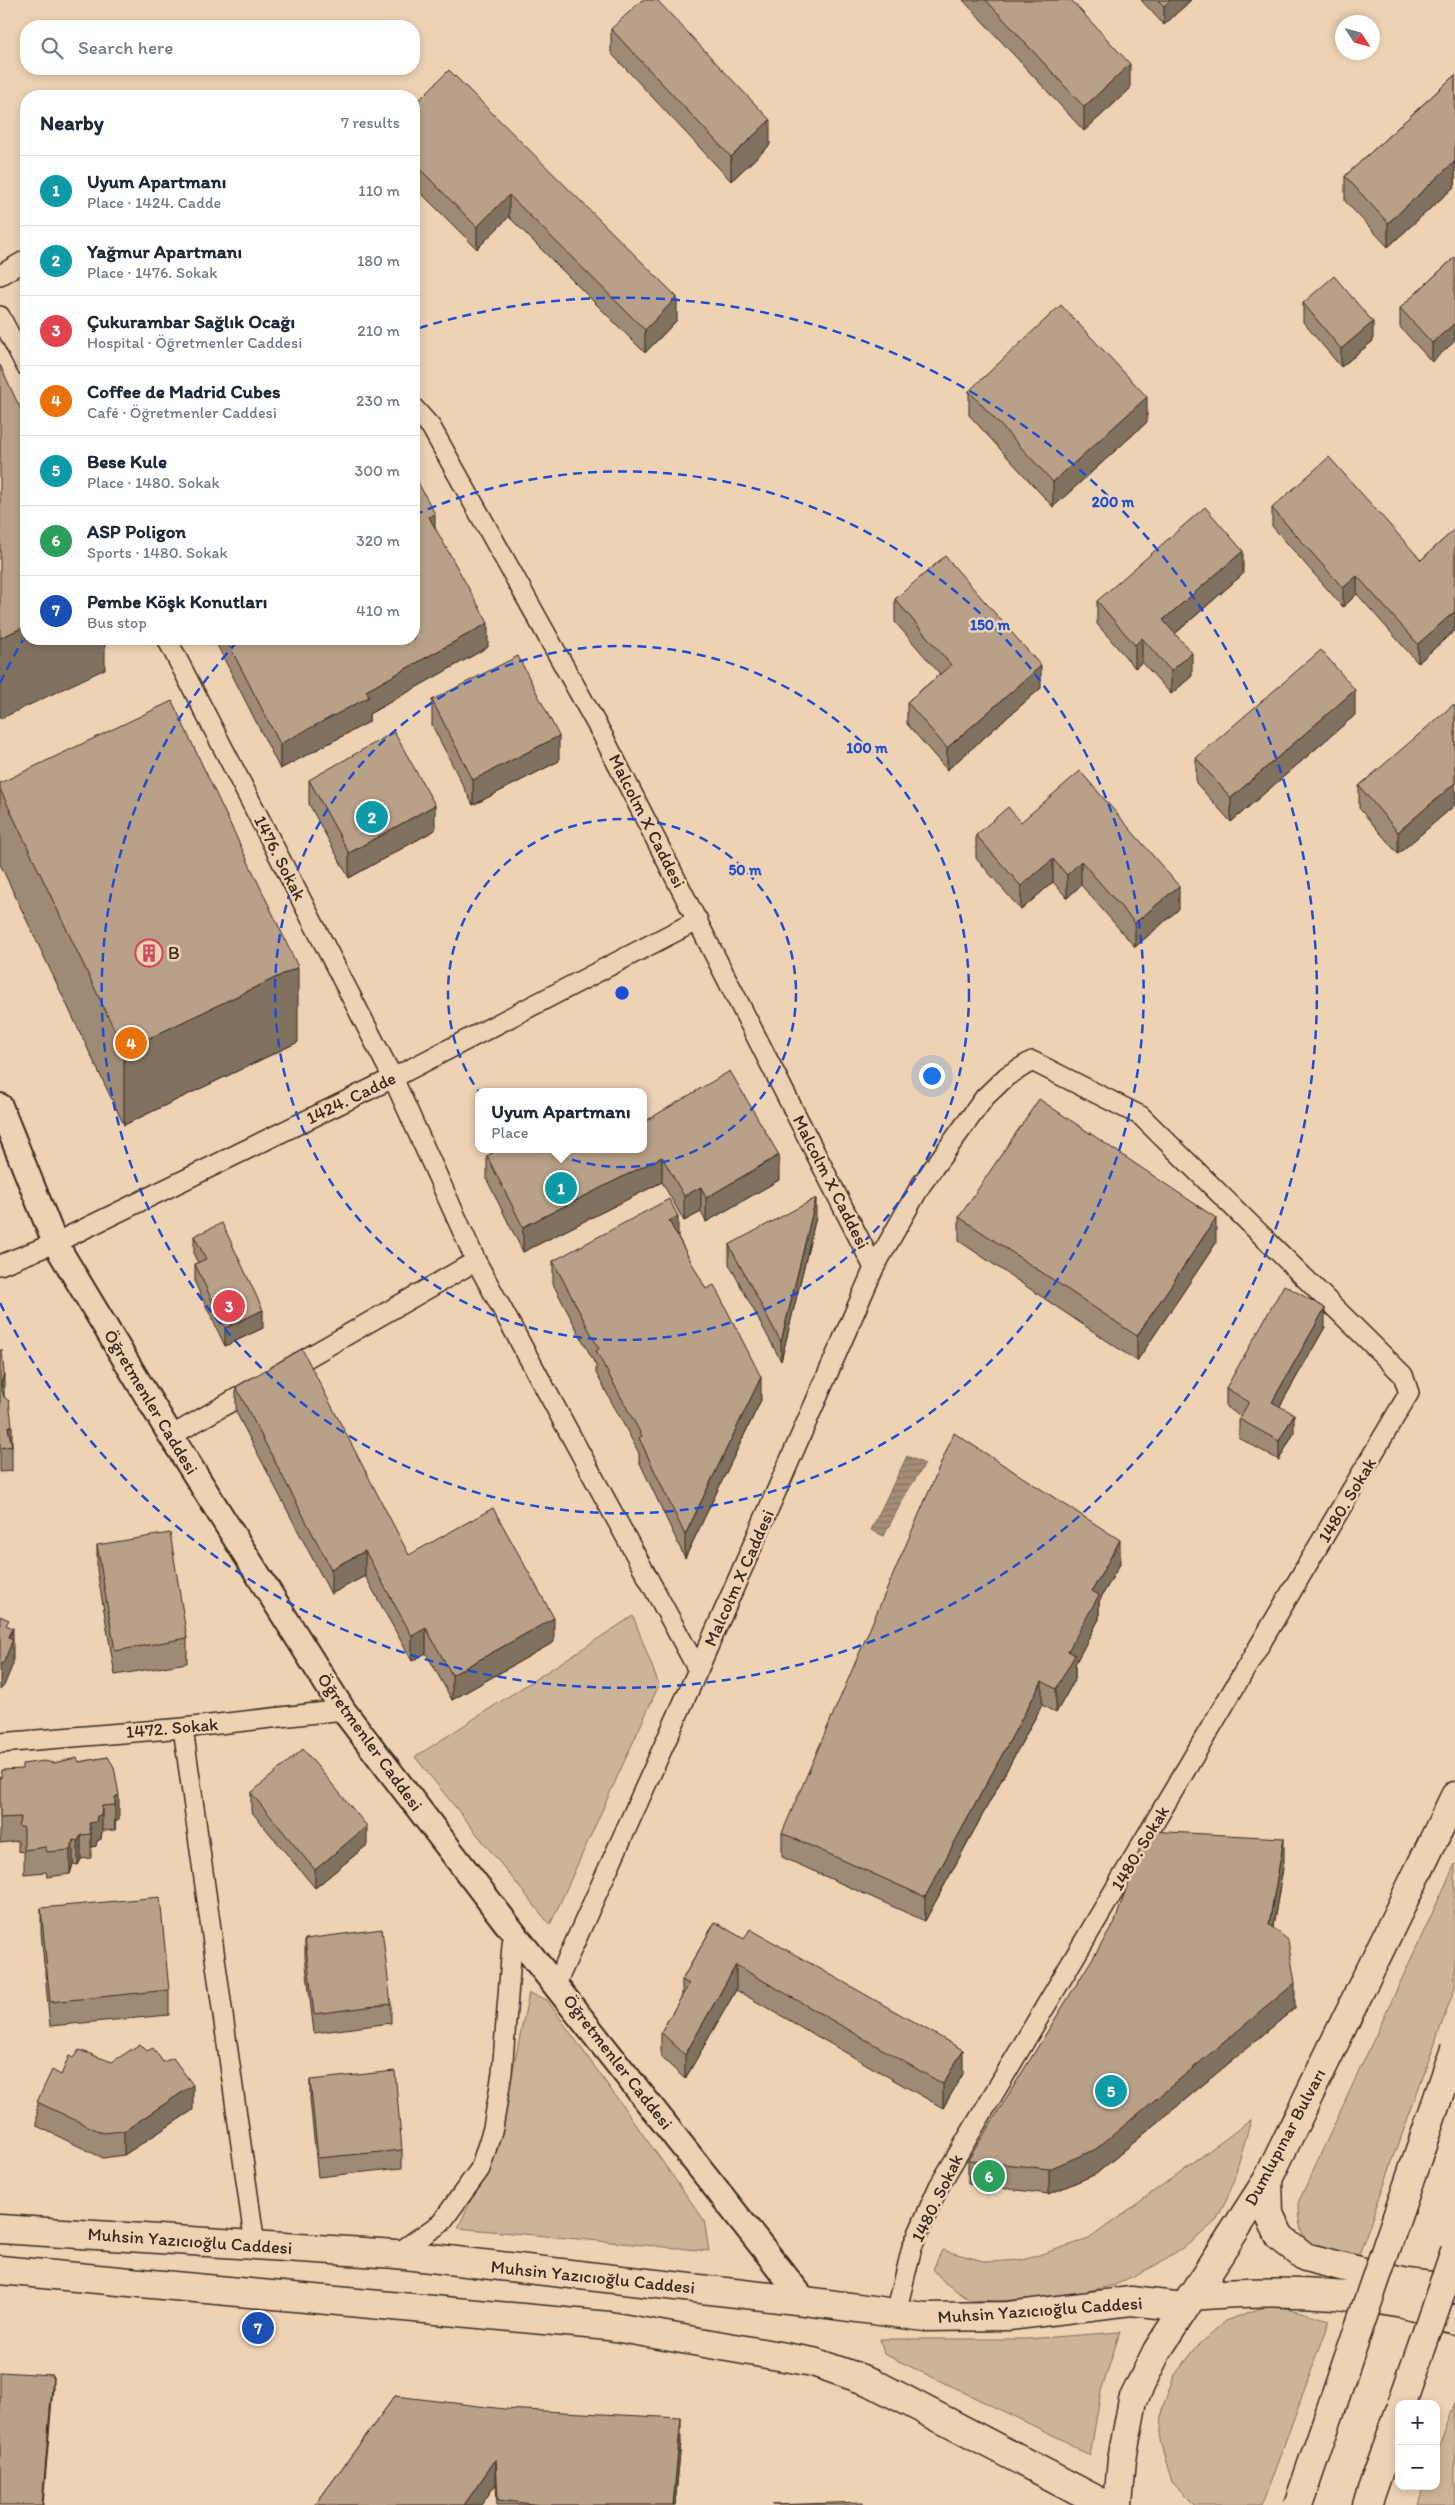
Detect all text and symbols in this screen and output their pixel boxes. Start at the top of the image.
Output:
north arrow [1335,15,1380,60]
search box [20,20,420,75]
icon: search [38,34,66,62]
text: Search here [78,36,173,59]
text: Nearby [40,110,104,135]
text: 7 results [341,113,400,132]
text: Uyum Apartmanı [87,170,226,193]
text: 1 [52,181,60,200]
text: 110 m [358,181,400,200]
text: Place · 1424. Cadde [87,193,221,212]
text: Yağmur Apartmanı [87,240,242,263]
text: 2 [52,251,60,270]
text: 180 m [357,251,400,270]
text: Place · 1476. Sokak [87,263,217,282]
text: Çukurambar Sağlık Ocağı [87,310,295,333]
text: 3 [52,321,60,340]
text: 210 m [357,321,400,340]
text: Hospital · Öğretmenler Caddesi [87,333,302,352]
text: Coffee de Madrid Cubes [87,380,281,403]
text: 4 [51,391,61,410]
text: 230 m [356,391,400,410]
text: Café · Öğretmenler Caddesi [87,403,277,422]
text: Bese Kule [87,450,167,473]
text: 5 [52,461,60,480]
text: 300 m [355,461,400,480]
text: Place · 1480. Sokak [87,473,220,492]
text: 200 m [1092,493,1135,511]
text: ASP Poligon [87,520,186,543]
text: 6 [52,531,60,550]
text: 320 m [356,531,400,550]
text: Sports · 1480. Sokak [87,543,228,562]
text: Pembe Köşk Konutları [87,590,267,613]
text: 7 [52,601,60,620]
text: 410 m [356,601,400,620]
text: Bus stop [87,613,147,632]
text: 150 m [970,616,1010,634]
text: 100 m [846,739,888,757]
street label: Malcolm X Caddesi [604,750,690,892]
pin: 2 [356,798,388,836]
street label: 1476. Sokak [249,812,311,904]
text: 50 m [728,861,762,879]
building icon: B [134,938,164,968]
place label: B [168,942,180,964]
centre of rings [613,984,631,1002]
pin: 4 [115,1024,147,1062]
your location [919,1063,945,1089]
street label: 1424. Cadde [303,1067,399,1129]
popup [475,1088,647,1153]
text: Uyum Apartmanı [491,1100,631,1123]
street label: Malcolm X Caddesi [788,1111,874,1253]
text: Place [491,1123,528,1142]
pin: 1 [545,1169,577,1207]
pin: 3 [213,1287,245,1325]
street label: Öğretmenler Caddesi [99,1325,203,1479]
street label: 1480. Sokak [1313,1453,1381,1547]
street label: Malcolm X Caddesi [699,1506,779,1650]
street label: Öğretmenler Caddesi [313,1669,427,1815]
street label: 1472. Sokak [125,1713,219,1743]
street label: 1480. Sokak [1106,1801,1174,1895]
street label: Öğretmenler Caddesi [558,1990,678,2134]
street label: Dumlupınar Bulvarı [1240,2065,1330,2209]
pin: 5 [1095,2072,1127,2110]
street label: 1480. Sokak [906,2150,968,2246]
pin: 6 [973,2157,1005,2195]
street label: Muhsin Yazıcıoğlu Caddesi [87,2223,293,2259]
street label: Muhsin Yazıcıoğlu Caddesi [490,2255,696,2299]
street label: Muhsin Yazıcıoğlu Caddesi [937,2292,1143,2328]
pin: 7 [242,2309,274,2347]
map controls [1395,2400,1440,2490]
button: + [1395,2400,1440,2445]
button: − [1395,2445,1440,2490]

